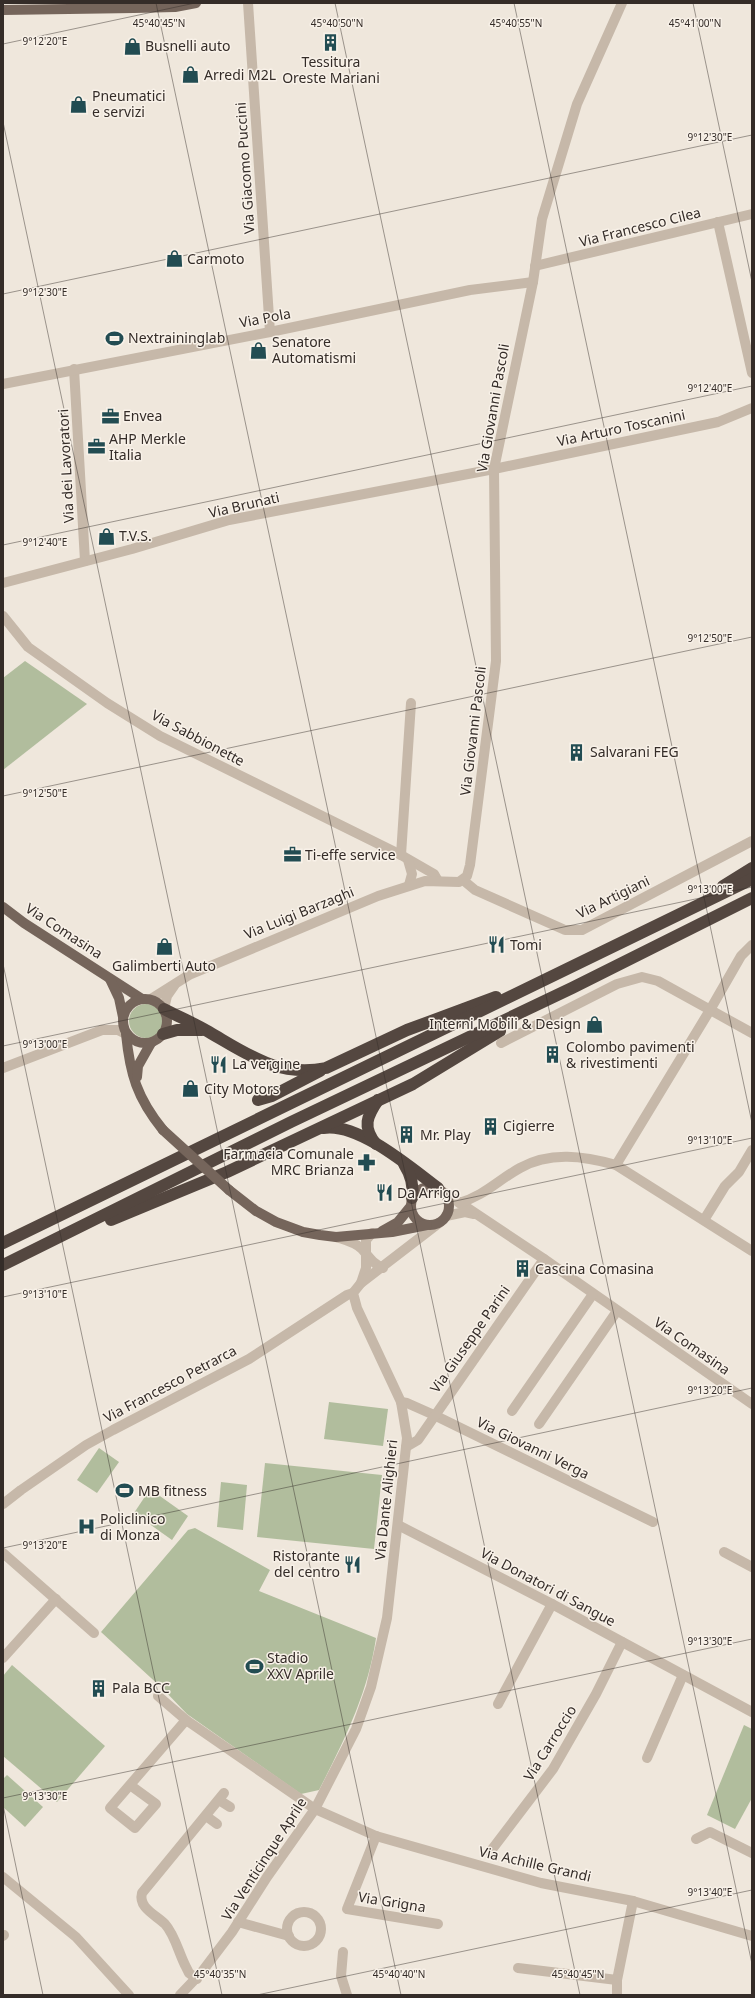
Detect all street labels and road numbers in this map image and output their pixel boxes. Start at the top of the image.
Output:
street label: Via Giacomo Puccini [230,102,259,235]
street label: Via Francesco Cilea [577,202,703,251]
street label: Via Pola [238,303,292,332]
street label: Via Giovanni Pascoli [472,342,513,474]
street label: Via Arturo Toscanini [555,405,687,450]
street label: Via dei Lavoratori [53,408,78,524]
street label: Via Brunati [207,487,281,522]
street label: Via Giovanni Pascoli [455,665,490,797]
street label: Via Sabbionette [148,705,248,770]
street label: Via Artigiani [573,871,653,922]
street label: Via Luigi Barzaghi [241,882,357,943]
street label: Via Comasina [22,898,107,963]
street label: Via Giuseppe Parini [425,1281,514,1396]
street label: Via Comasina [651,1312,734,1379]
street label: Via Francesco Petrarca [100,1340,239,1427]
street label: Via Giovanni Verga [474,1412,593,1483]
street label: Via Dante Alighieri [370,1439,401,1561]
street label: Via Donatori di Sangue [477,1543,619,1630]
street label: Via Carroccio [519,1701,580,1784]
street label: Via Venticinque Aprile [217,1793,311,1924]
street label: Via Achille Grandi [477,1841,593,1886]
street label: Via Grigna [357,1887,427,1916]

